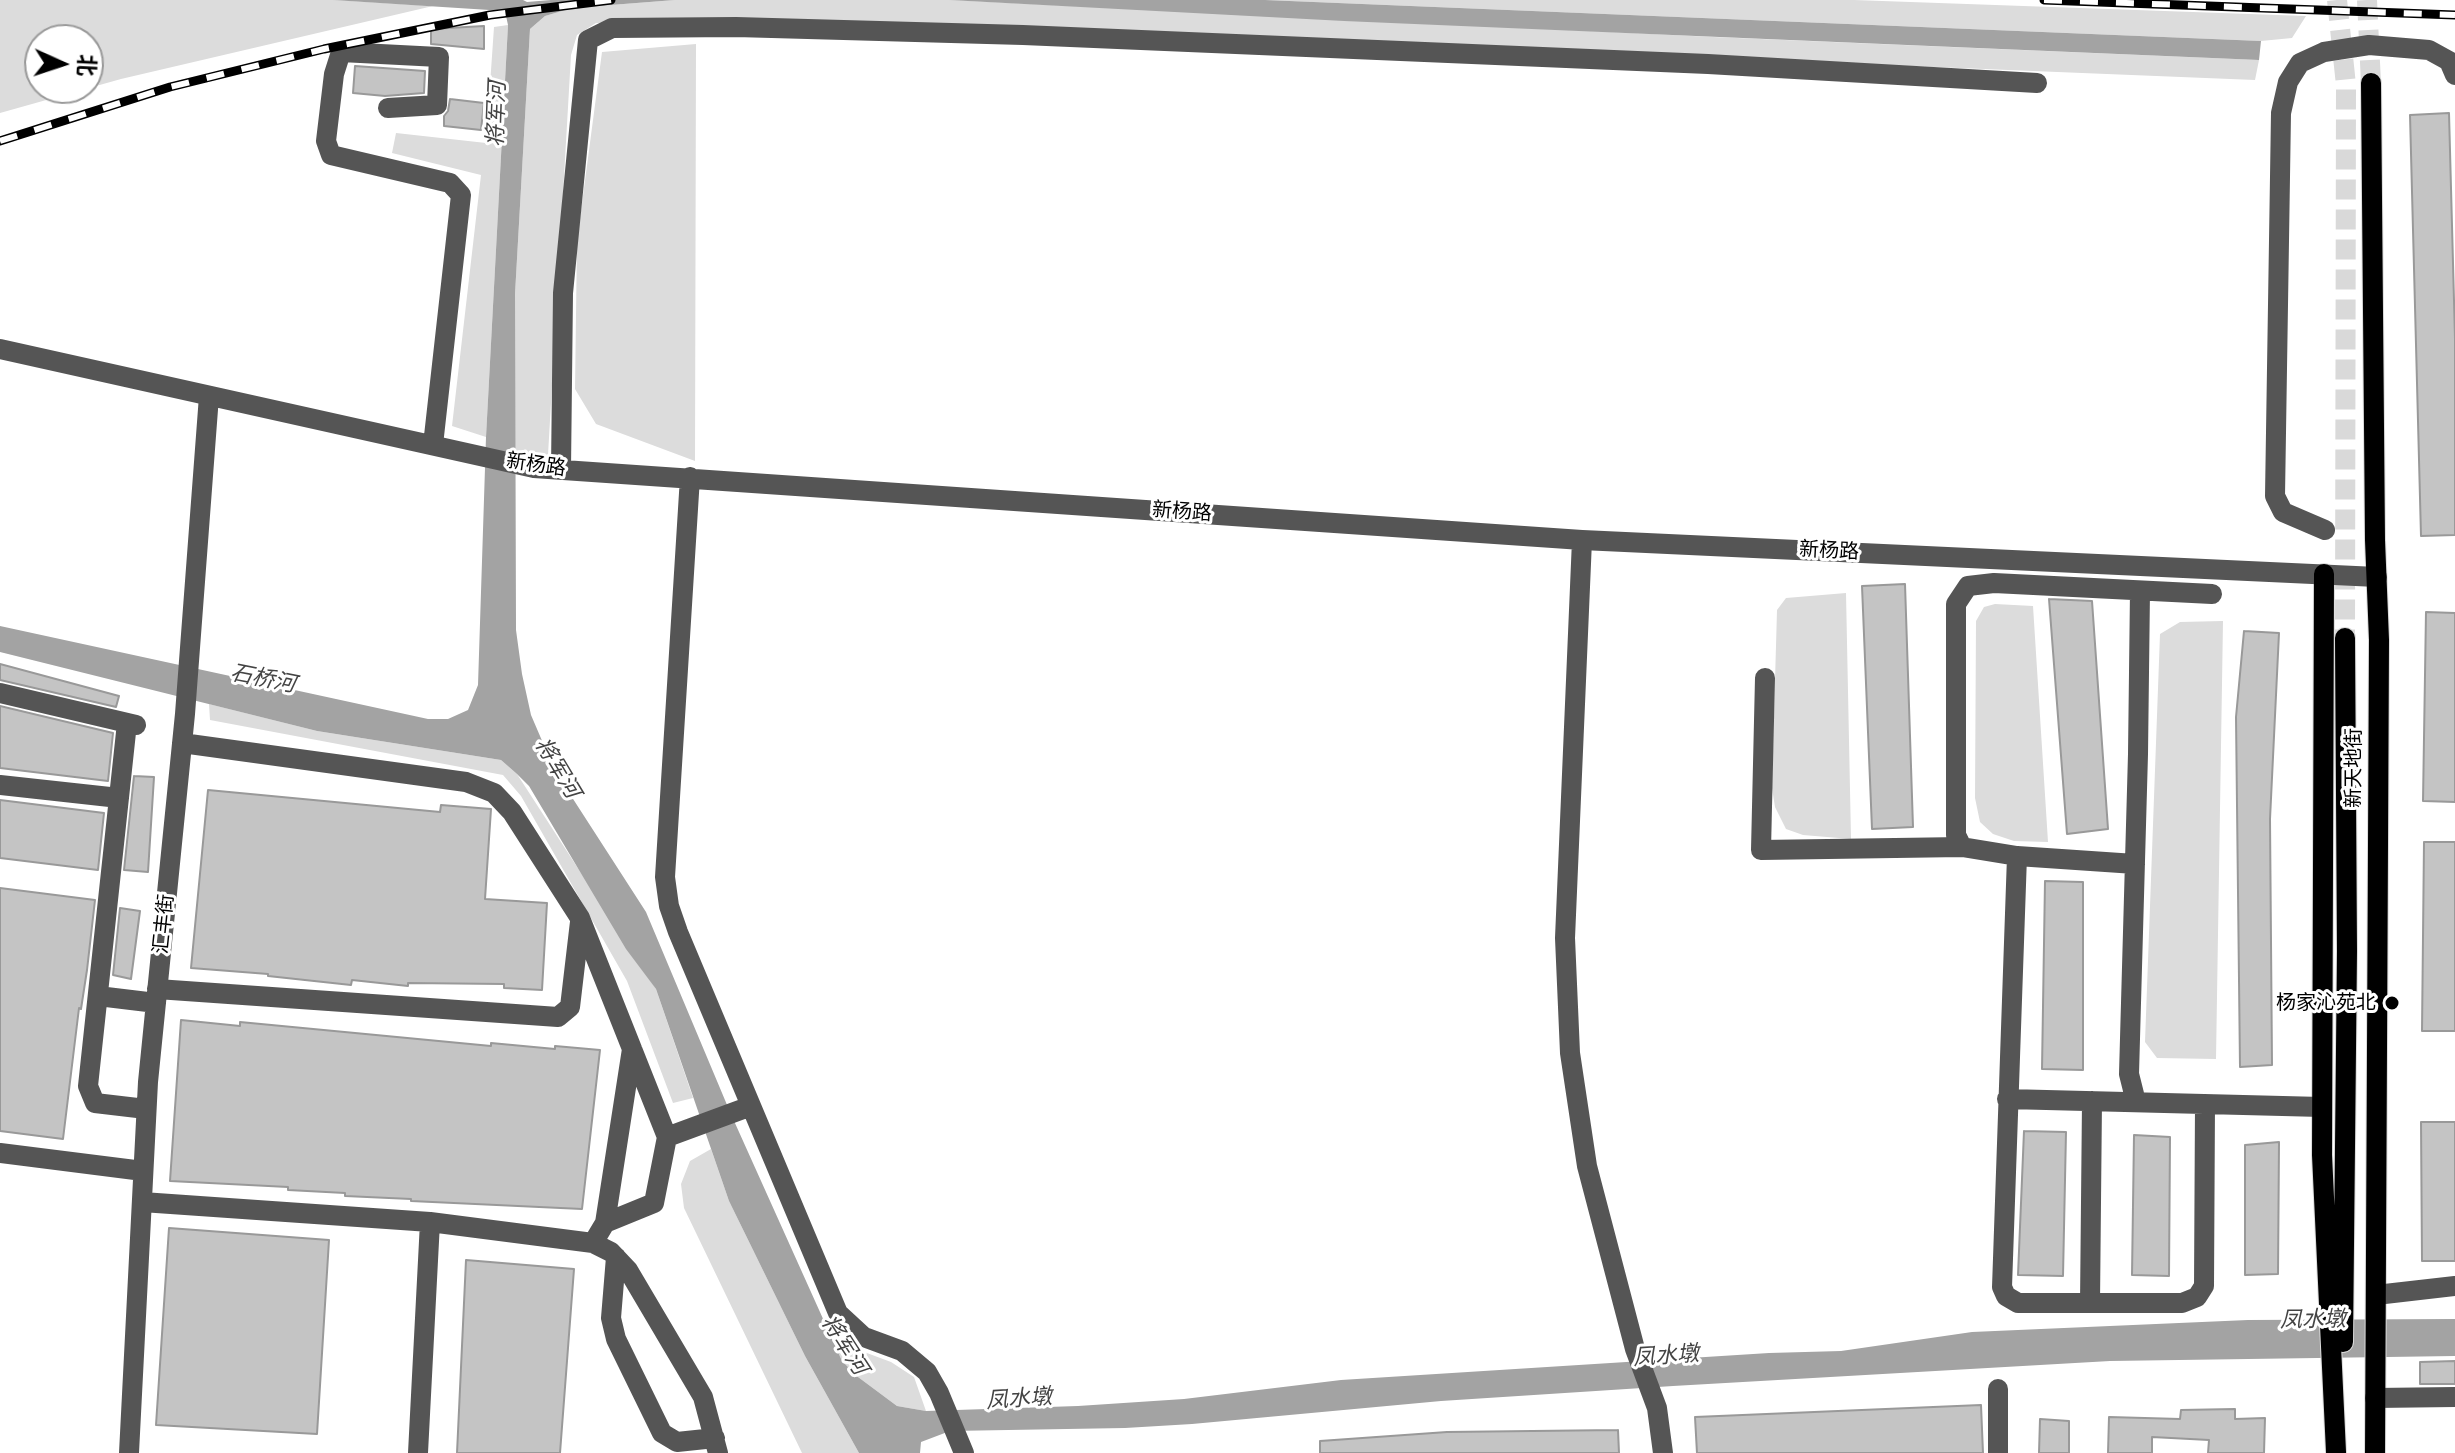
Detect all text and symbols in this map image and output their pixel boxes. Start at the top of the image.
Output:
north arrow [24,24,104,104]
text: 北 [72,53,101,77]
water label: 将军河 [483,81,511,147]
street label: 新杨路 [505,449,567,481]
street label: 新杨路 [1151,498,1213,526]
street label: 新杨路 [1798,537,1860,565]
water label: 石桥河 [228,660,298,698]
street label: 新天地街 [2342,728,2366,808]
water label: 将军河 [529,733,585,803]
street label: 汇丰街 [149,893,179,955]
place label: 杨家沁苑北 [2276,991,2376,1015]
marker: 杨家沁苑北 [2383,994,2401,1012]
water label: 凤水墩 [2280,1306,2346,1334]
water label: 将军河 [815,1310,873,1380]
water label: 凤水墩 [1632,1341,1700,1371]
water label: 凤水墩 [985,1384,1053,1414]

